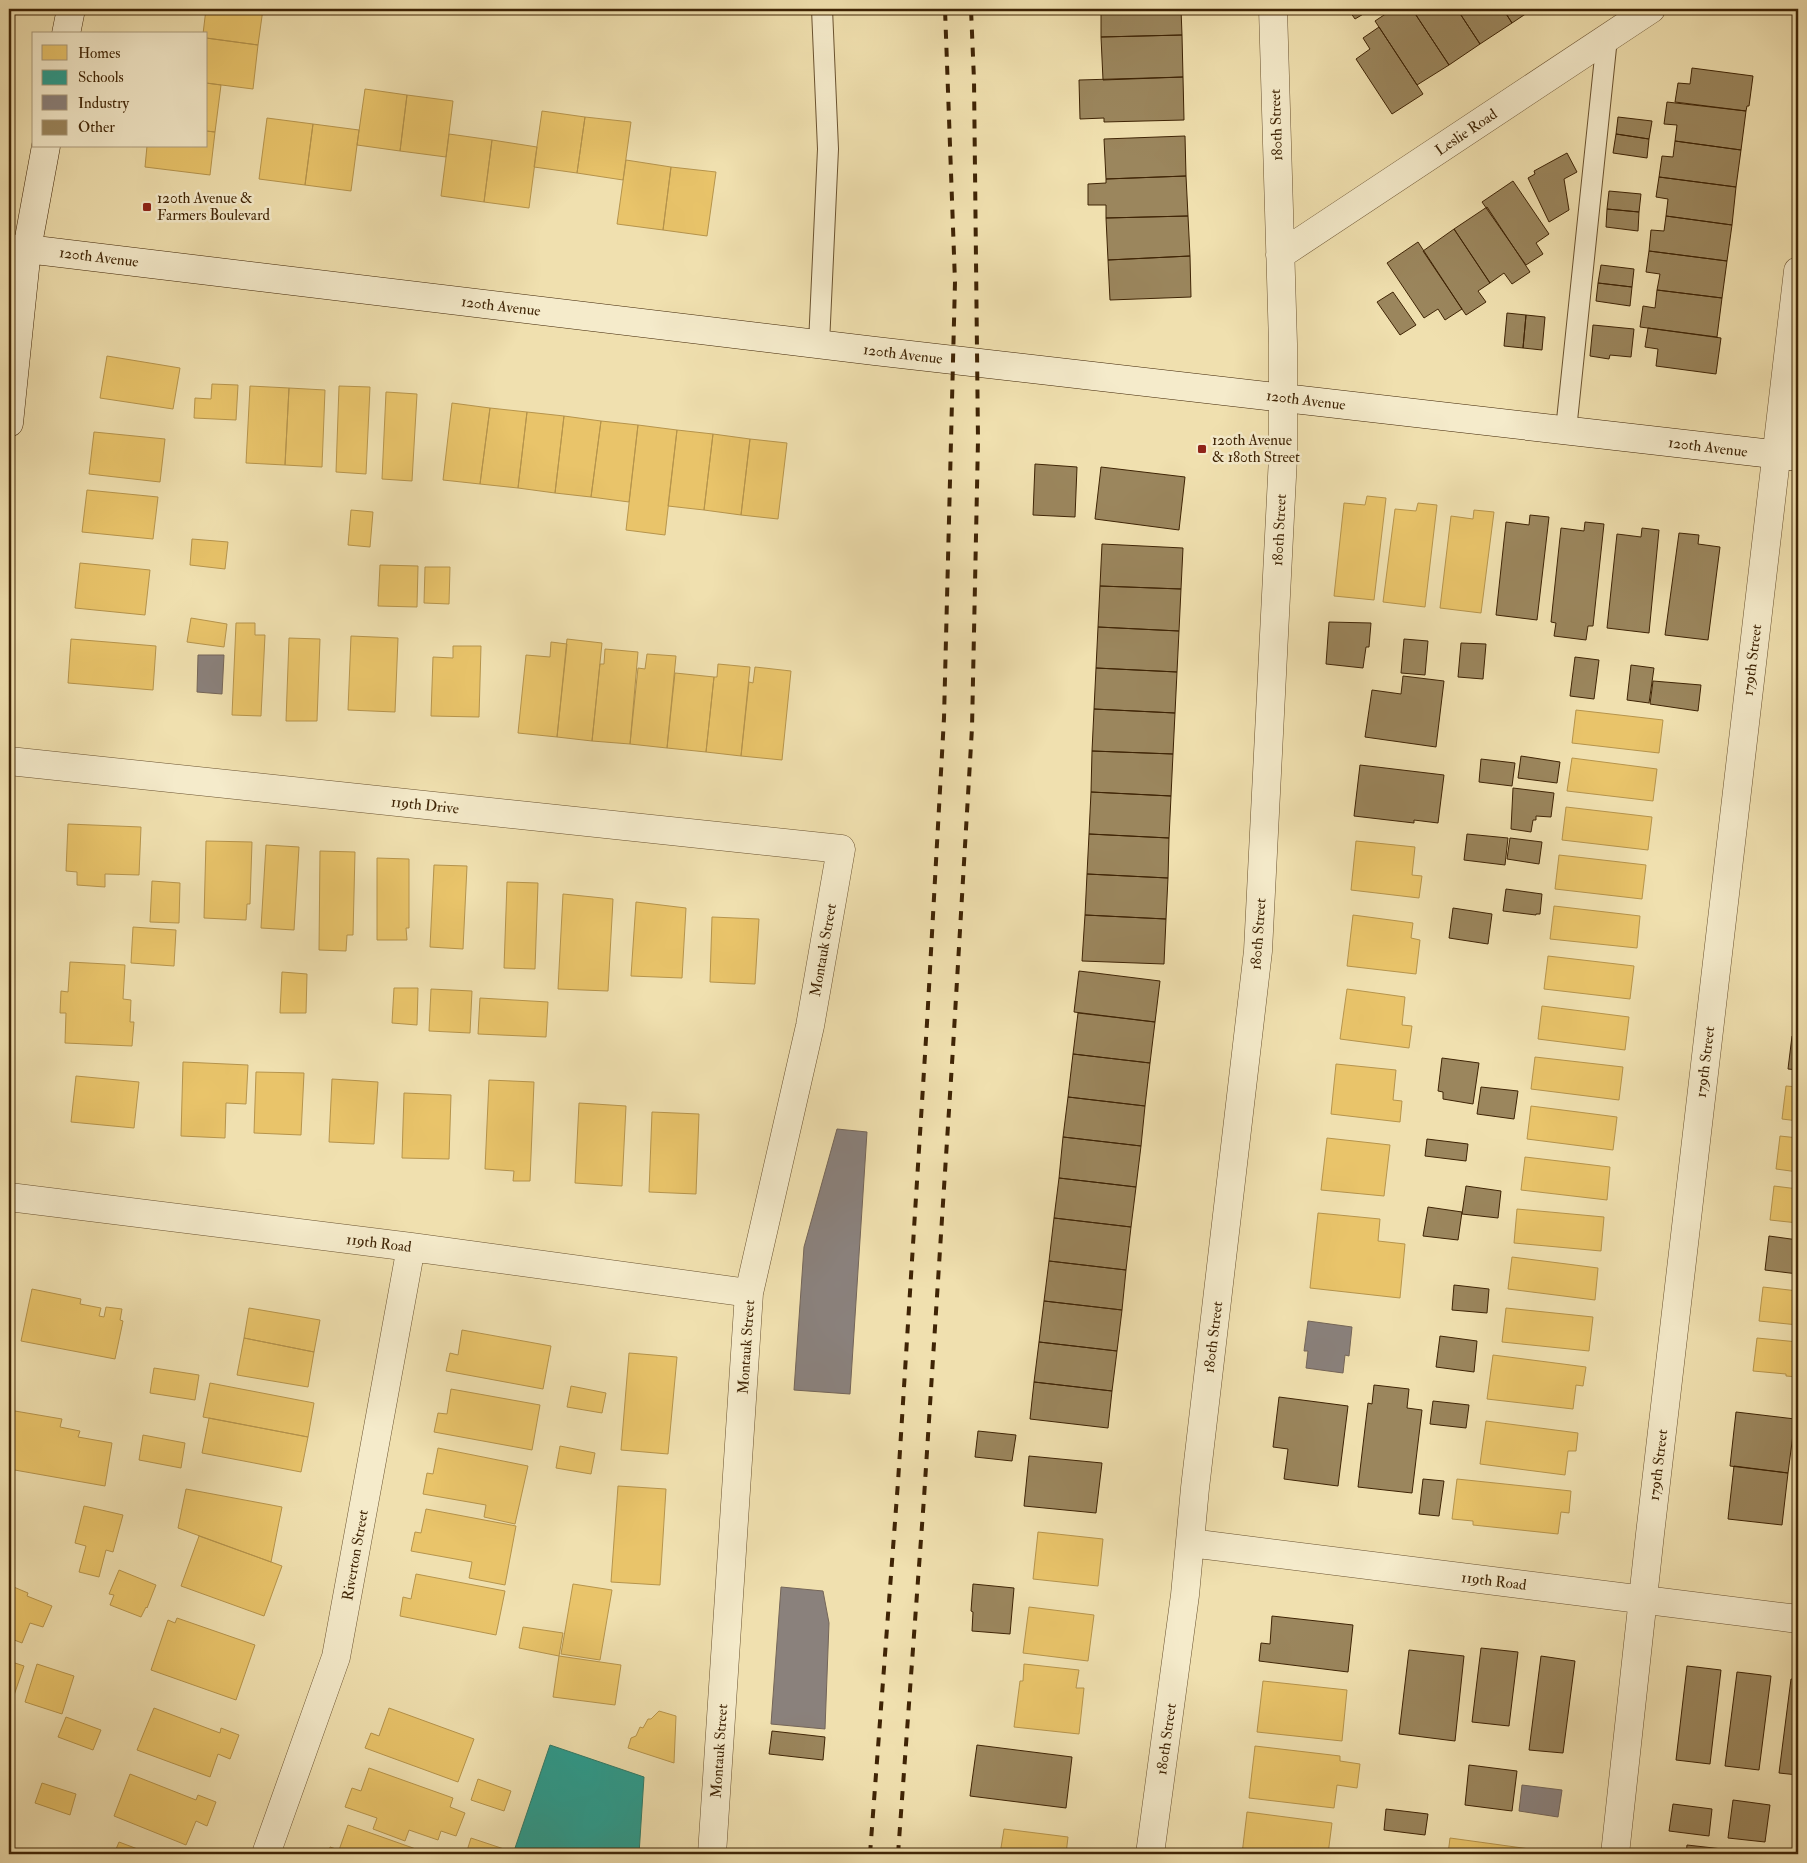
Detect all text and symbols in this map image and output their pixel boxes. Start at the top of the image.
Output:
legend [32,32,208,148]
text: Homes [78,44,120,63]
text: Schools [78,68,124,87]
street label: 180th Street [1266,88,1287,161]
text: Industry [78,94,129,113]
street label: Leslie Road [1432,104,1501,160]
text: Other [78,118,115,137]
place label: 120th Avenue & Farmers Boulevard [157,189,270,225]
marker: 120th Avenue & Farmers Boulevard [141,201,153,213]
street label: 120th Avenue [58,243,140,272]
street label: 120th Avenue [460,292,542,321]
street label: 120th Avenue [862,340,944,369]
street label: 120th Avenue [1265,386,1347,415]
place label: 120th Avenue & 180th Street [1212,431,1300,467]
street label: 120th Avenue [1667,433,1749,462]
marker: 120th Avenue & 180th Street [1196,443,1208,455]
street label: 180th Street [1268,493,1291,567]
street label: 179th Street [1739,623,1766,697]
street label: 119th Drive [390,792,460,819]
street label: 180th Street [1247,897,1271,971]
street label: Montauk Street [806,902,841,998]
street label: 179th Street [1692,1025,1719,1099]
street label: 119th Road [345,1230,413,1257]
street label: Montauk Street [734,1299,759,1395]
street label: 180th Street [1200,1300,1227,1374]
street label: 179th Street [1645,1428,1672,1502]
street label: Riverton Street [338,1508,373,1602]
street label: 119th Road [1460,1568,1528,1595]
street label: 180th Street [1152,1702,1181,1776]
street label: Montauk Street [707,1703,732,1799]

